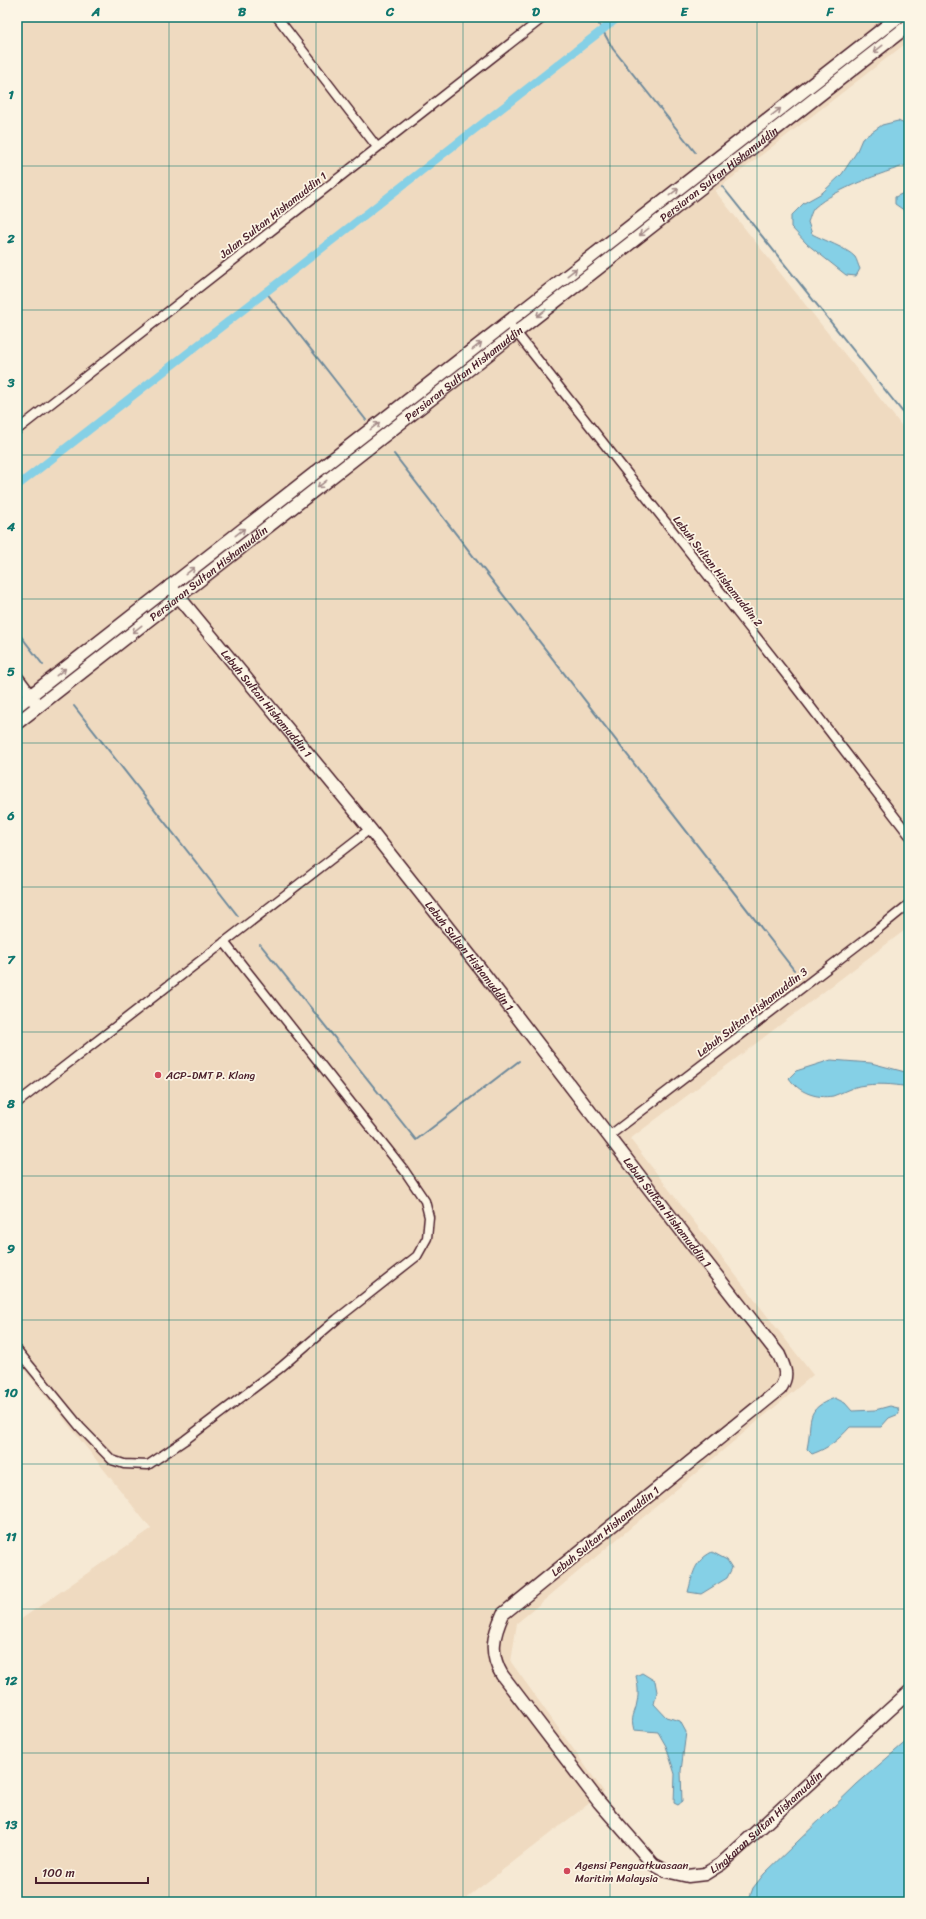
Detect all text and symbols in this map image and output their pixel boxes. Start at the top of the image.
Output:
text: A [91,0,100,23]
text: B [238,0,247,23]
text: C [385,0,395,23]
text: D [532,0,540,23]
text: E [680,0,689,23]
text: F [825,0,834,23]
one-way arrow [873,44,884,53]
text: 1 [8,83,14,106]
one-way arrow [771,108,782,116]
street label: Persiaran Sultan Hishamuddin [656,122,783,227]
street label: Jalan Sultan Hishamuddin 1 [215,167,331,264]
one-way arrow [668,188,679,197]
text: 2 [6,227,15,250]
one-way arrow [638,228,649,237]
one-way arrow [566,268,577,277]
one-way arrow [536,308,547,317]
street label: Persiaran Sultan Hishamuddin [400,321,527,427]
one-way arrow [472,342,483,350]
text: 3 [6,371,15,394]
one-way arrow [369,422,380,431]
one-way arrow [317,479,328,488]
street label: Lebuh Sultan Hishamuddin 2 [668,511,768,632]
text: 4 [6,515,16,538]
street label: Persiaran Sultan Hishamuddin [145,521,272,626]
one-way arrow [234,528,245,536]
one-way arrow [184,567,195,575]
one-way arrow [132,625,143,633]
street label: Lebuh Sultan Hishamuddin 1 [216,645,317,762]
text: 5 [7,660,15,683]
one-way arrow [55,668,66,676]
text: 6 [6,804,15,827]
street label: Lebuh Sultan Hishamuddin 1 [420,897,519,1016]
text: 7 [7,948,16,971]
street label: Lebuh Sultan Hishamuddin 3 [693,963,812,1062]
place label: ACP-DMT P. Klang [165,1066,256,1085]
marker: ACP-DMT P. Klang [153,1070,163,1080]
text: 8 [6,1092,15,1115]
street label: Lebuh Sultan Hishamuddin 1 [618,1153,716,1272]
text: 9 [7,1237,15,1260]
text: 10 [4,1381,18,1404]
street label: Lebuh Sultan Hishamuddin 1 [547,1481,664,1581]
text: 11 [5,1525,17,1548]
text: 12 [4,1669,18,1692]
street label: Lingkaran Sultan Hishamuddin [706,1766,827,1879]
text: 13 [5,1813,18,1836]
place label: Agensi Penguatkuasaan Maritim Malaysia [574,1856,688,1888]
scale bar [36,1859,148,1885]
text: 100 m [42,1862,75,1884]
marker: Agensi Penguatkuasaan Maritim Malaysia [562,1866,572,1876]

